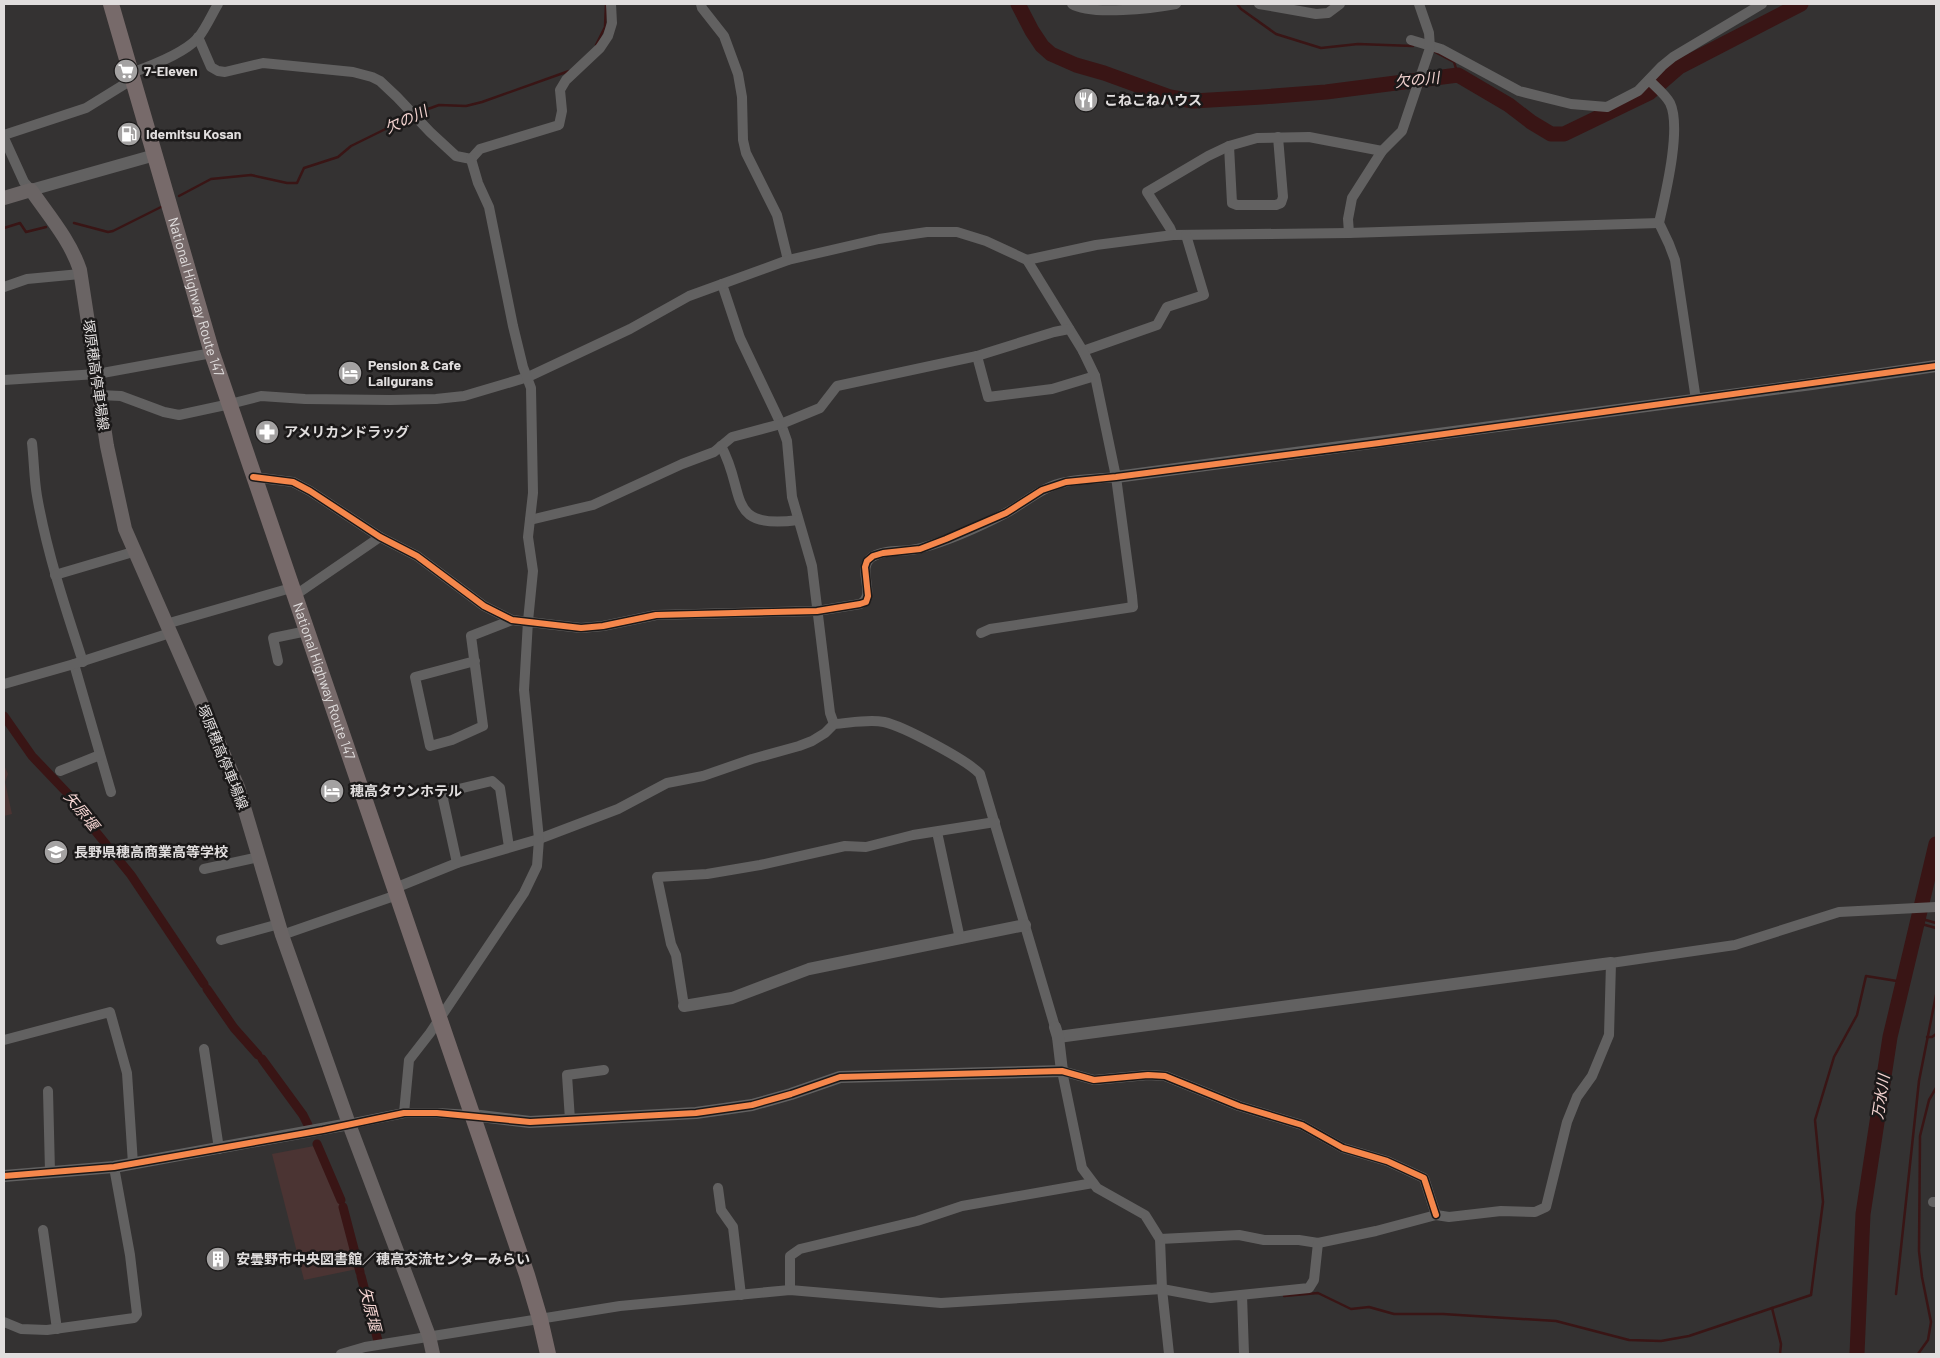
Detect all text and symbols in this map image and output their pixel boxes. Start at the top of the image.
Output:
supermarket icon: 7-Eleven [113,58,139,84]
place label: 7-Eleven [144,62,198,79]
water label: 欠の川 [1394,67,1442,90]
restaurant icon: こねこねハウス [1073,87,1099,113]
place label: こねこねハウス [1104,91,1202,108]
water label: 欠の川 [381,101,432,137]
fuel station icon: Idemitsu Kosan [116,121,142,147]
place label: Idemitsu Kosan [146,125,241,142]
street label: National Highway Route 147 [165,215,229,379]
street label: 塚原穂高停車場線 [80,318,113,432]
place label: Pension & Cafe Laligurans [368,356,461,389]
hotel icon: Pension & Cafe Laligurans [337,360,363,386]
pharmacy icon: アメリカンドラッグ [254,419,280,445]
place label: アメリカンドラッグ [284,423,409,440]
street label: National Highway Route 147 [290,600,359,762]
street label: 塚原穂高停車場線 [195,702,252,812]
hotel icon: 穂高タウンホテル [319,778,345,804]
place label: 穂高タウンホテル [350,782,462,799]
water label: 矢原堰 [61,787,105,836]
school or university icon: 長野県穂高商業高等学校 [43,839,69,865]
place label: 長野県穂高商業高等学校 [74,843,228,860]
water label: 万水川 [1868,1071,1893,1120]
building icon: 安曇野市中央図書館／穂高交流センターみらい [205,1246,231,1272]
place label: 安曇野市中央図書館／穂高交流センターみらい [236,1250,530,1267]
water label: 矢原堰 [357,1285,386,1336]

